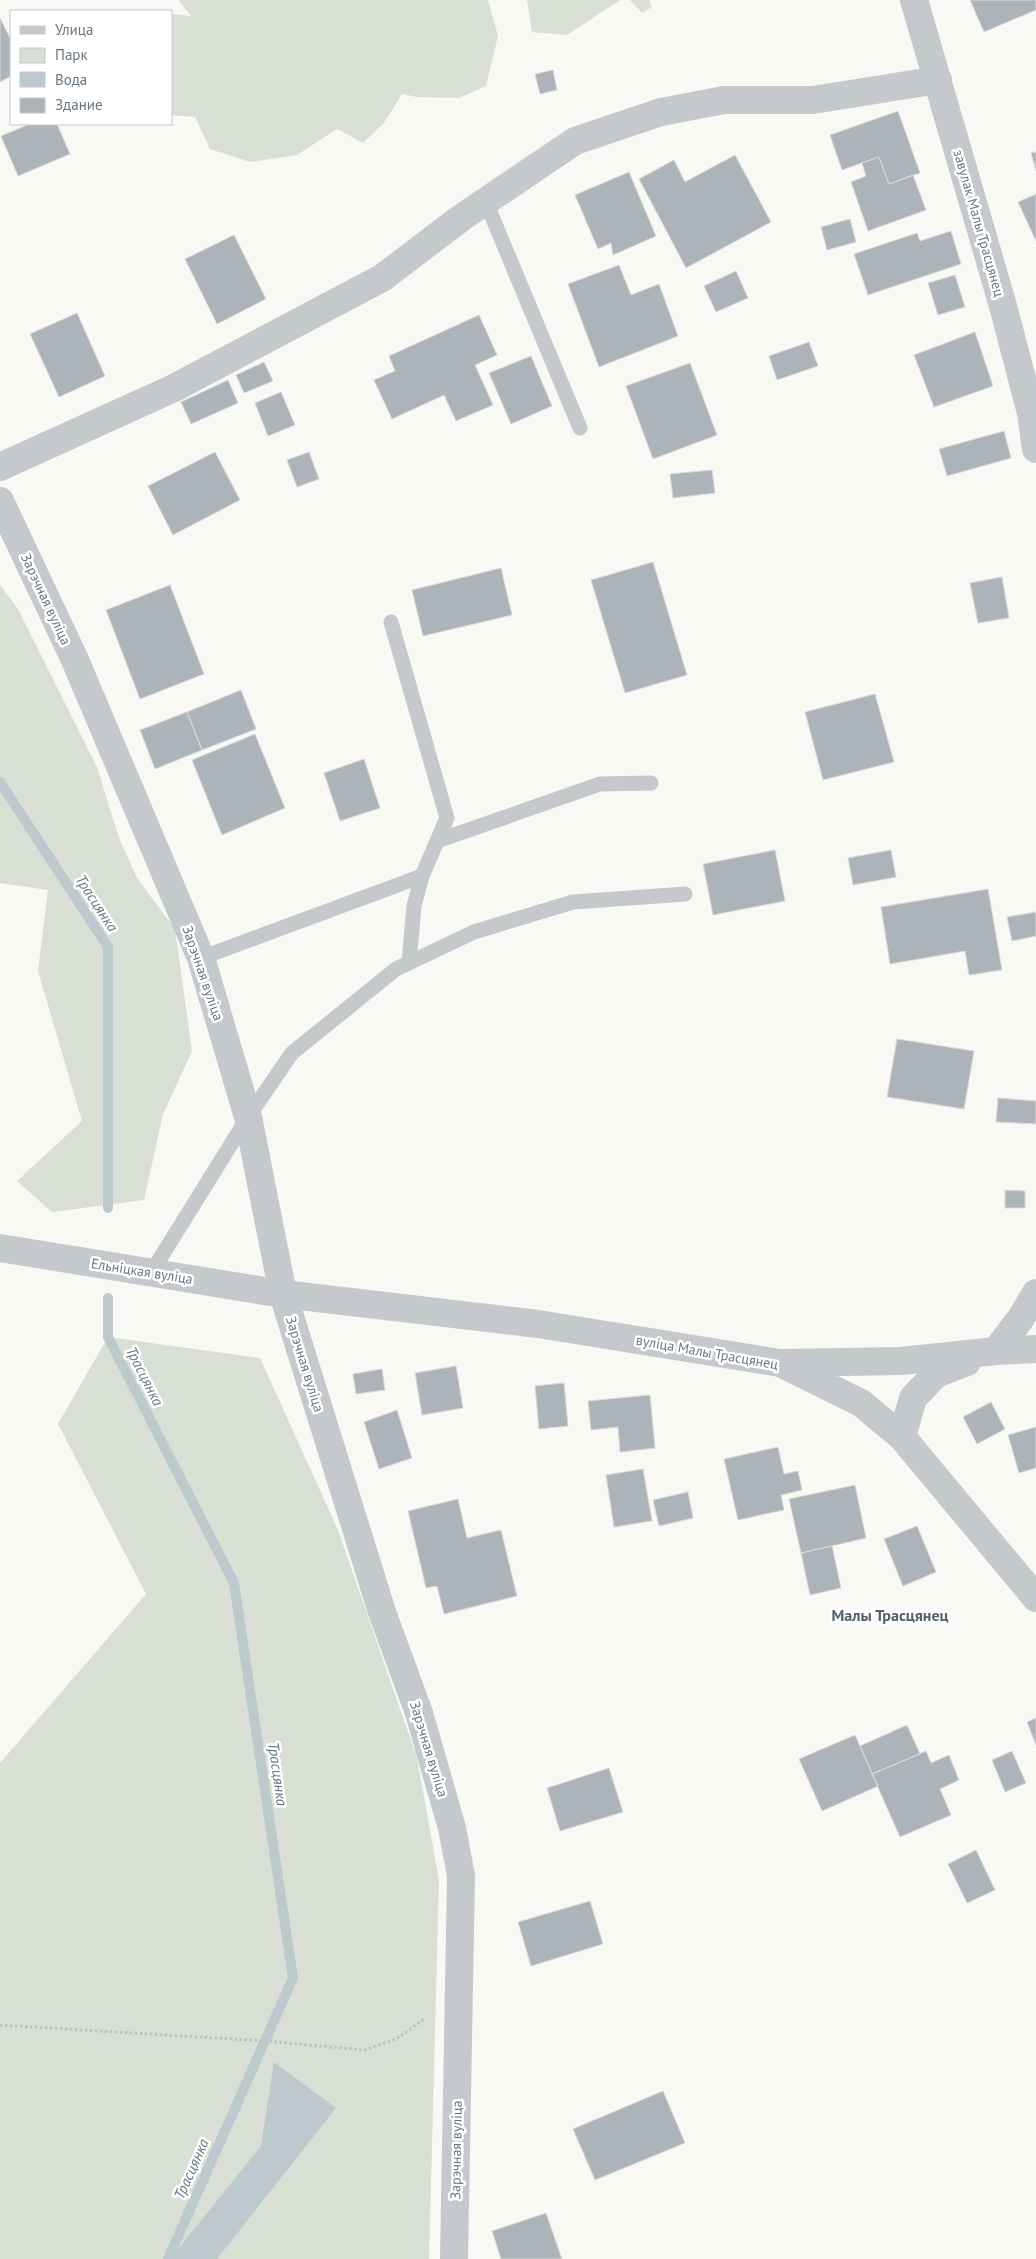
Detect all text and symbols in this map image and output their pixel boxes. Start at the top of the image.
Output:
legend [10,10,172,125]
text: Улица [55,20,93,39]
text: Парк [55,45,88,64]
text: Вода [55,70,87,89]
text: Здание [55,95,103,114]
street label: завулак Малы Трасцянец [949,147,1009,299]
street label: Зарэчная вуліца [17,550,75,648]
water label: Трасцянка [72,871,123,936]
street label: Зарэчная вуліца [178,923,228,1023]
street label: Ельніцкая вуліца [90,1254,194,1288]
street label: Зарэчная вуліца [282,1314,328,1414]
street label: вуліца Малы Трасцянец [635,1331,780,1373]
water label: Трасцянка [122,1343,168,1410]
district label: Малы Трасцянец [831,1605,949,1625]
street label: Зарэчная вуліца [406,1699,452,1799]
water label: Трасцянка [264,1741,292,1808]
street label: Зарэчная вуліца [446,2100,466,2200]
water label: Трасцянка [169,2135,213,2202]

